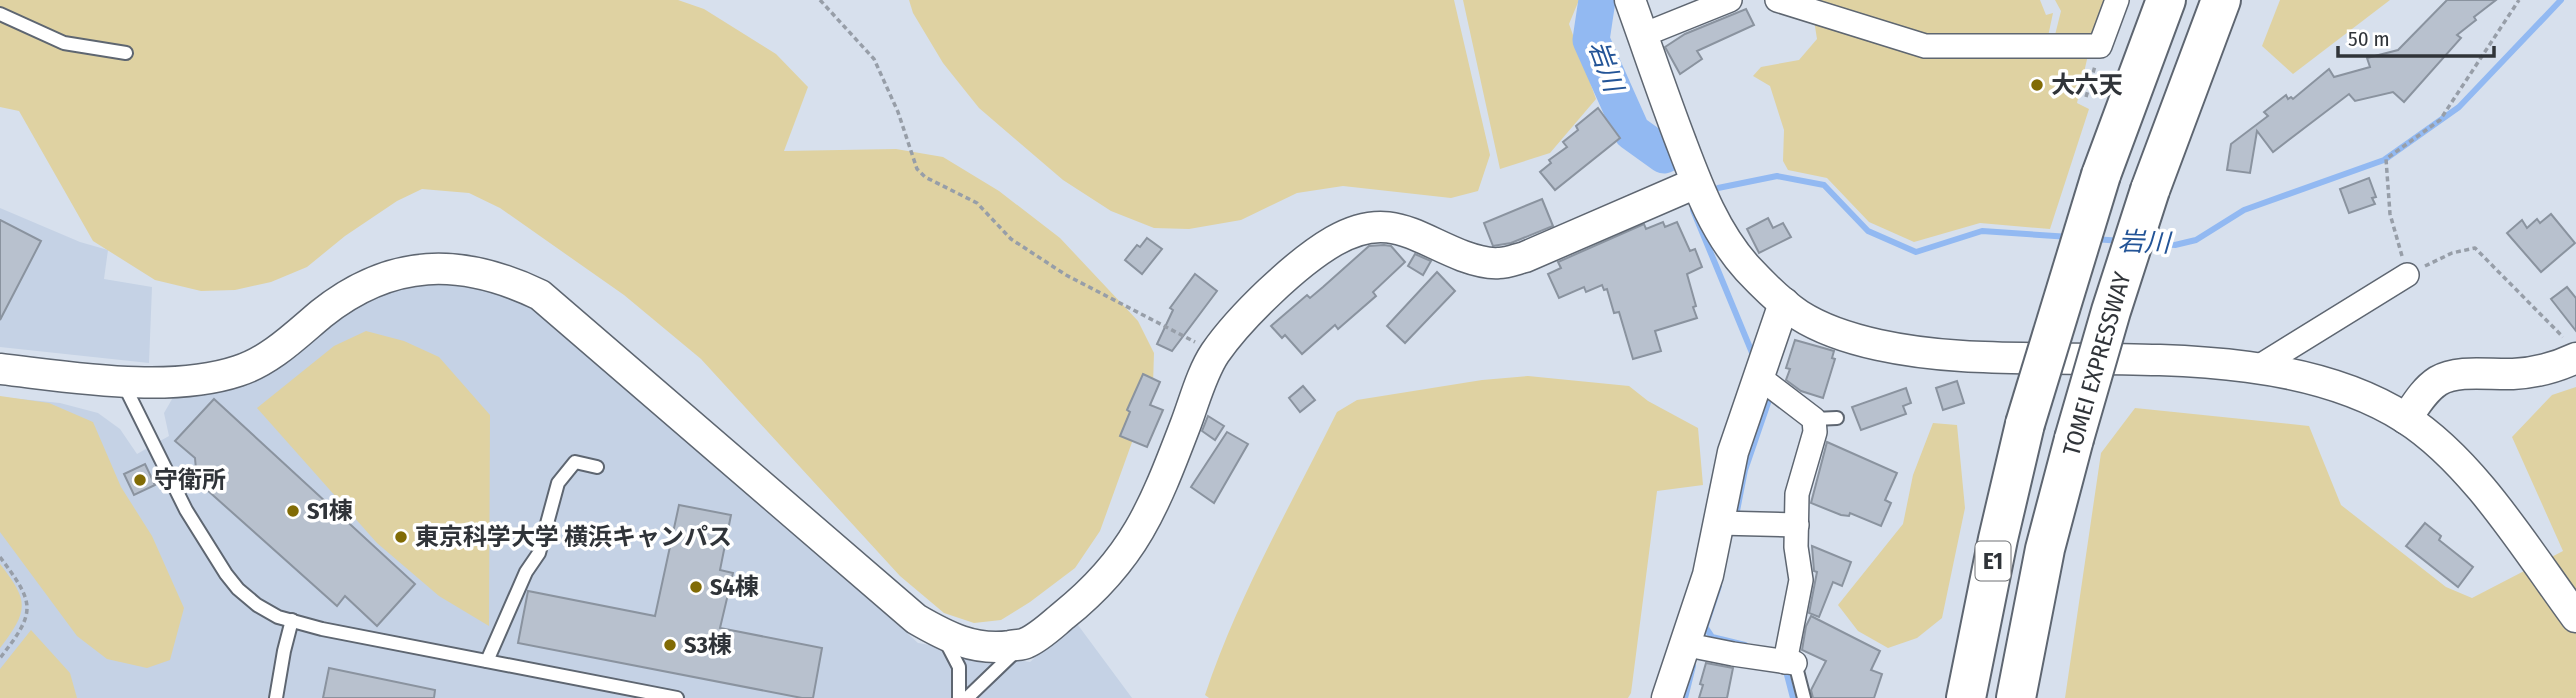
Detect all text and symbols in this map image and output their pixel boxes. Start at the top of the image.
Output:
scale bar [2338,14,2494,58]
text: 50 m [2348,26,2390,52]
water label: 岩川 [1582,36,1630,99]
place label: 大六天 [2051,71,2123,99]
marker: 大六天 [2029,77,2045,93]
water label: 岩川 [2117,226,2173,259]
street label: TOMEI EXPRESSWAY [2057,269,2137,459]
place label: 守衛所 [154,466,226,494]
marker: 守衛所 [132,472,148,488]
place label: S1棟 [307,497,353,525]
marker: S1棟 [285,503,301,519]
place label: 東京科学大学 横浜キャンパス [415,523,732,551]
marker: 東京科学大学 横浜キャンパス [393,529,409,545]
road number: E1 [1976,541,2010,580]
place label: S4棟 [710,573,759,601]
marker: S4棟 [688,579,704,595]
place label: S3棟 [684,631,732,659]
marker: S3棟 [662,637,678,653]

